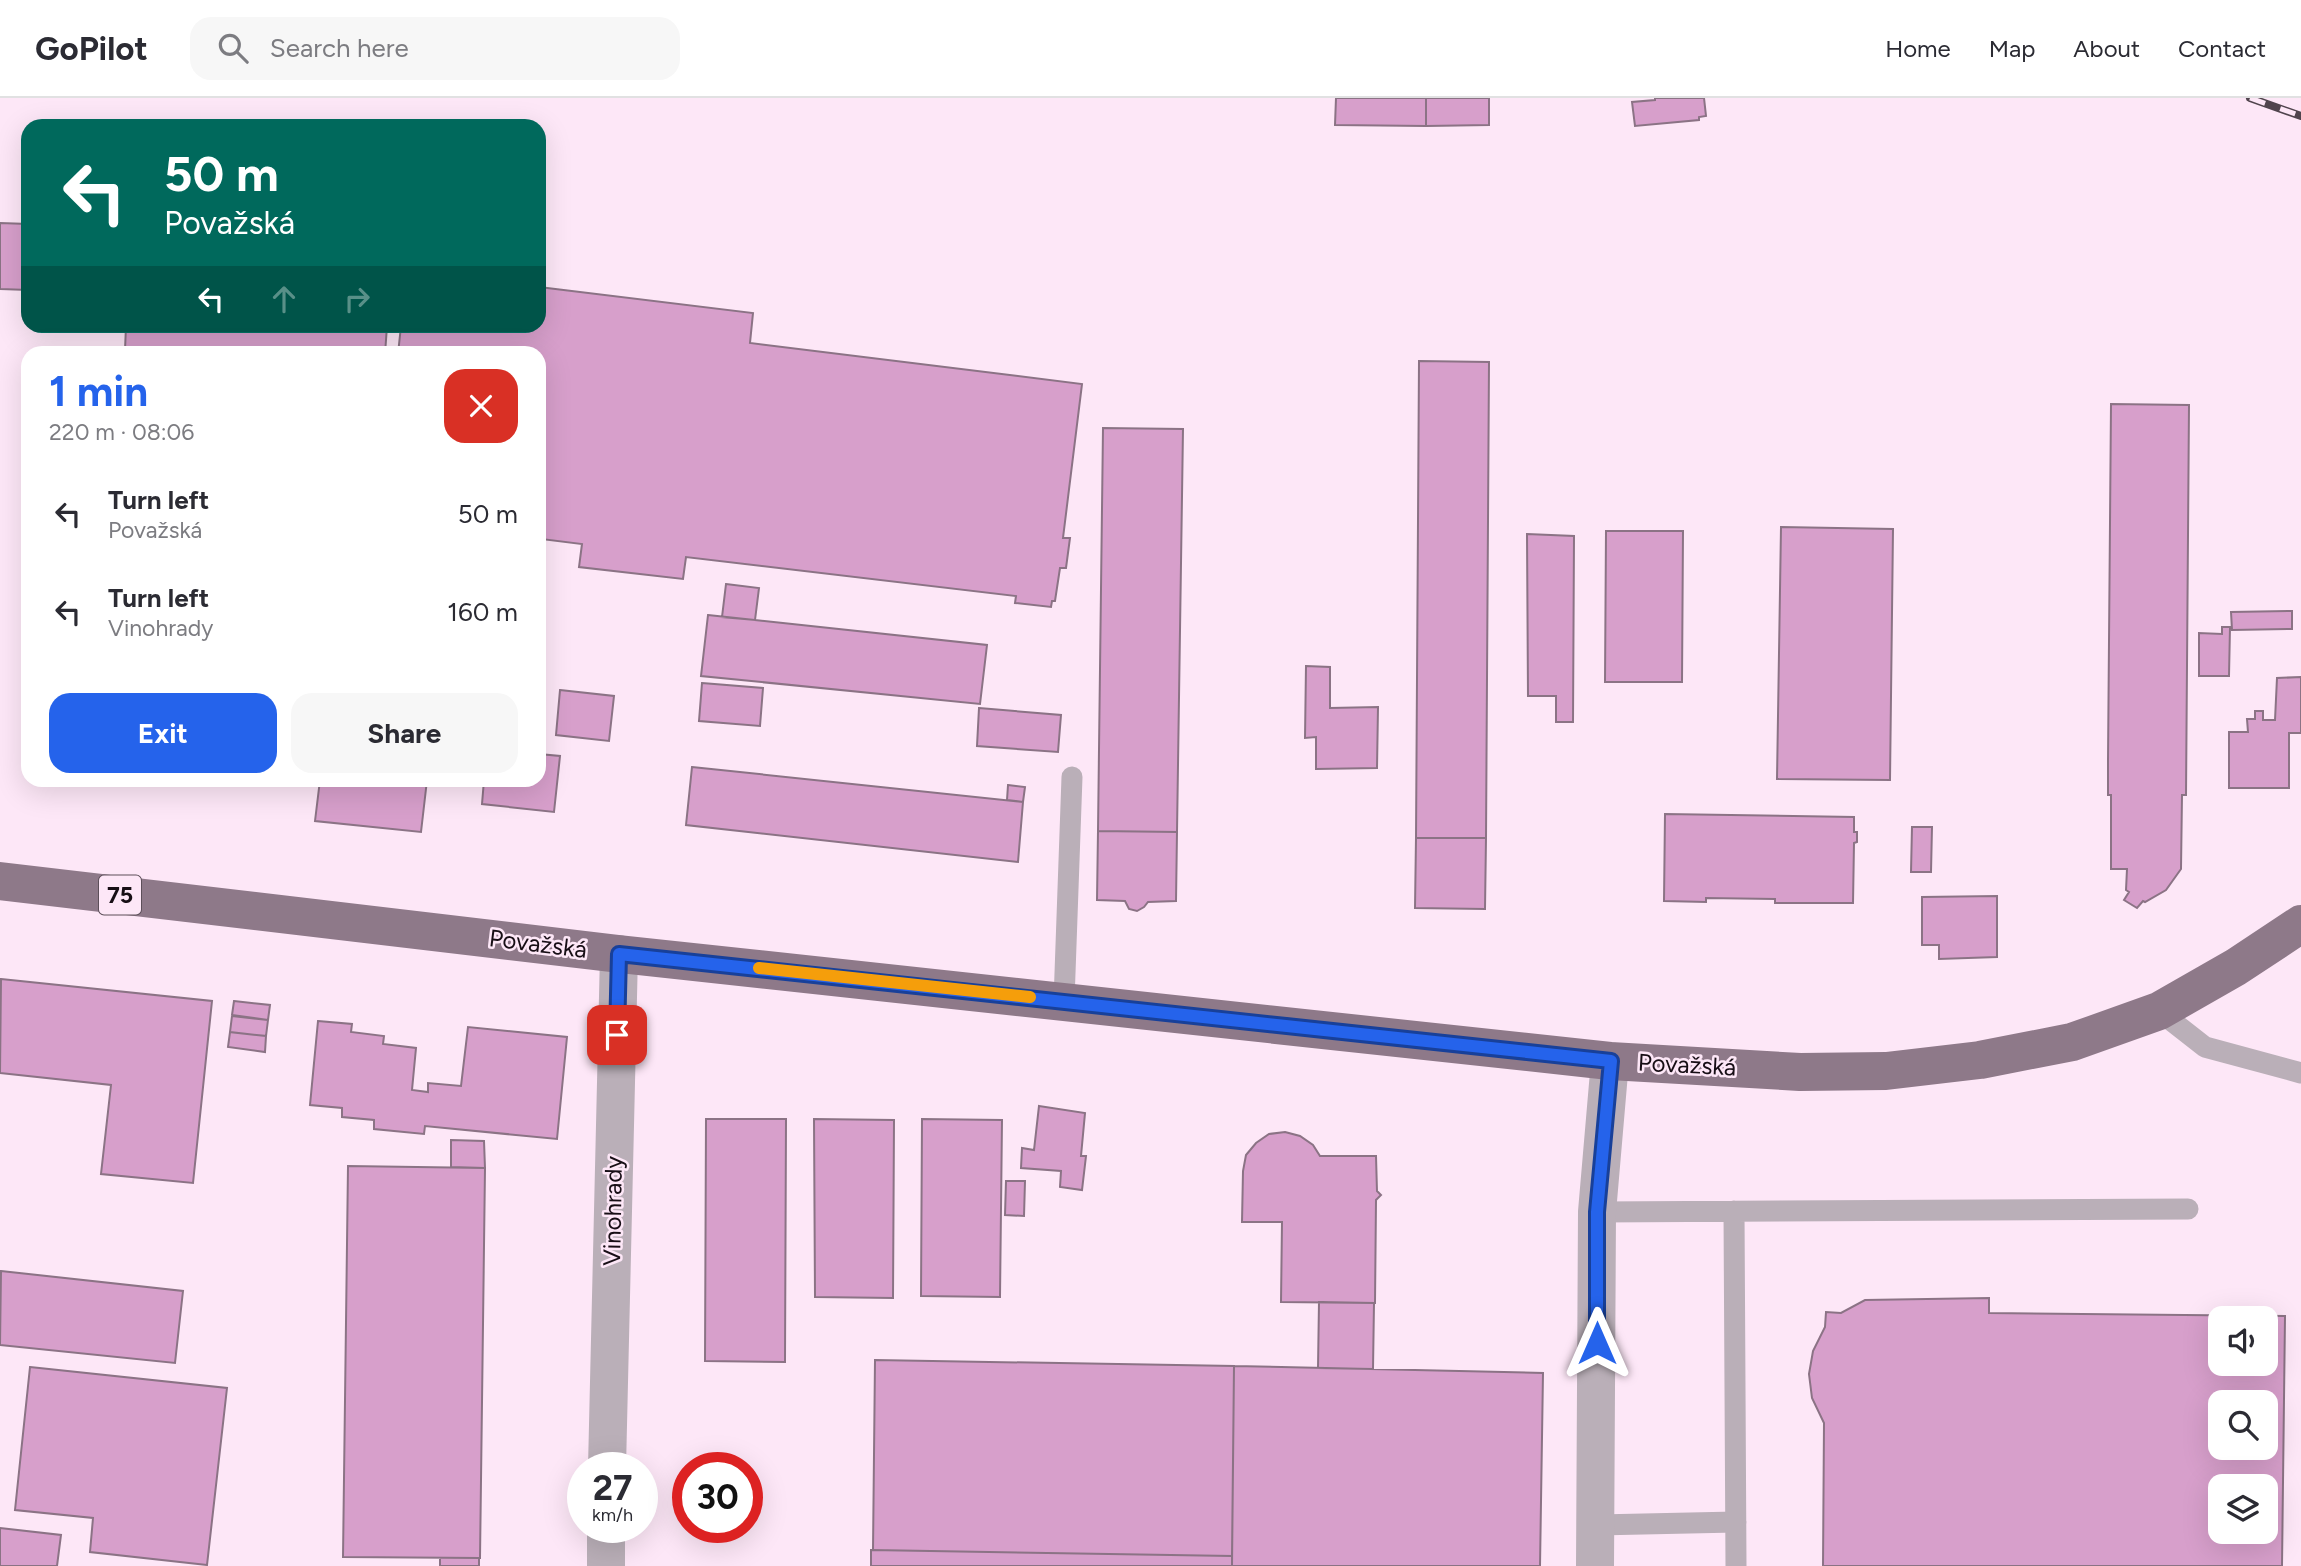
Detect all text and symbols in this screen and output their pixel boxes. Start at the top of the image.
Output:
search box [190,17,680,80]
text: GoPilot [35,29,148,68]
icon: search [214,29,252,67]
text: Search here [270,32,409,64]
text: Home [1885,34,1951,63]
text: Map [1989,34,2035,63]
text: About [2073,34,2140,63]
text: Contact [2178,34,2266,63]
text: 50 m [164,144,279,203]
icon: left [49,147,140,238]
text: Považská [164,204,295,242]
icon: left [192,280,230,318]
icon: ahead [265,280,303,318]
icon: right [338,280,376,318]
text: 1 min [49,366,148,417]
button: close [444,369,518,443]
text: 220 m · 08:06 [49,418,194,446]
text: Turn left [108,484,209,516]
icon: left [49,495,87,533]
text: 50 m [458,498,518,530]
text: Považská [108,516,202,544]
text: Turn left [108,582,209,614]
icon: left [49,593,87,631]
text: 160 m [447,596,518,628]
text: Vinohrady [108,614,213,642]
button: Exit [49,693,277,773]
button: Share [291,693,518,773]
road number: 75 [99,876,141,915]
street label: Považská [488,923,589,964]
pin [587,1005,647,1065]
icon: arrive [598,1016,636,1054]
street label: Považská [1637,1047,1737,1082]
street label: Vinohrady [597,1155,628,1266]
position arrow [1560,1306,1634,1380]
map controls [2208,1306,2278,1544]
button: sound [2208,1306,2278,1376]
button: search [2208,1390,2278,1460]
speed limit sign: 30 [672,1452,763,1543]
text: 27 [593,1467,632,1509]
button: layers [2208,1474,2278,1544]
text: km/h [592,1504,633,1526]

